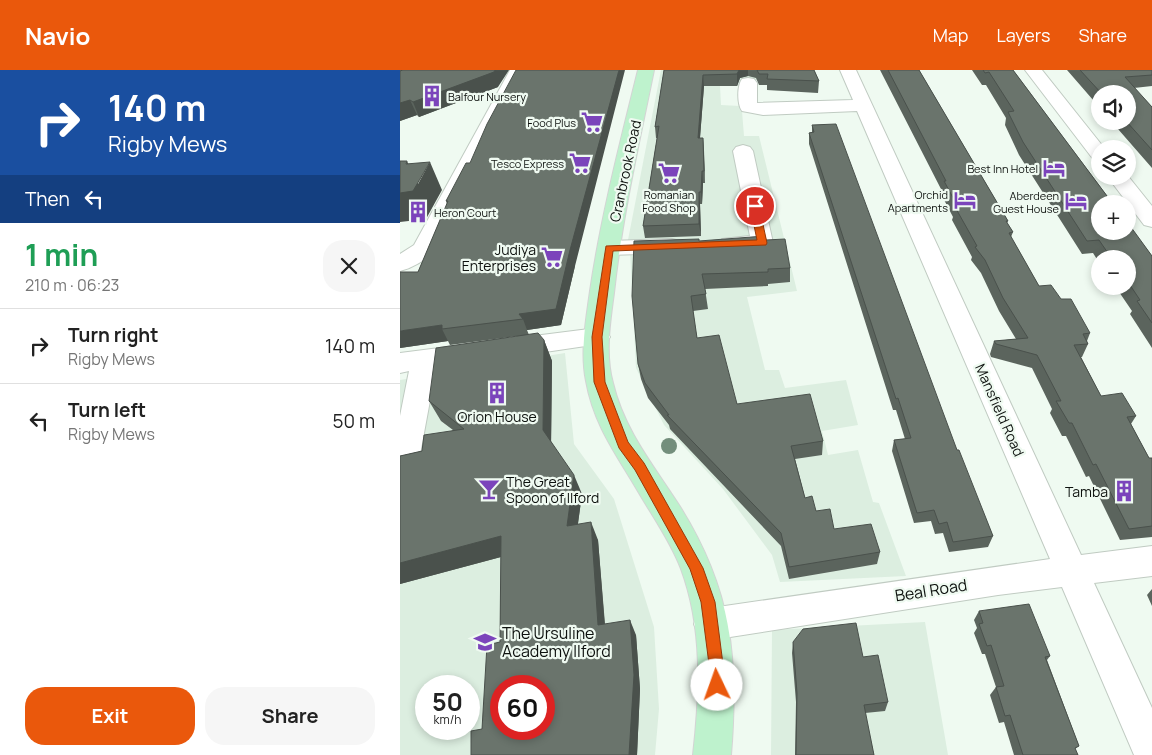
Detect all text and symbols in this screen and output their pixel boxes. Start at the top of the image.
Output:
text: Navio [25,19,90,52]
text: Map [933,23,968,47]
text: Layers [996,23,1050,47]
text: Share [1078,23,1127,47]
building icon: Balfour Nursery [419,83,445,109]
text: 140 m [108,84,206,132]
map controls [1091,85,1136,295]
button: sound [1091,85,1136,130]
place label: Balfour Nursery [448,89,526,104]
icon: right [25,90,90,155]
supermarket icon: Food Plus [579,109,605,135]
place label: Food Plus [527,115,576,130]
street label: Cranbrook Road [605,118,645,224]
text: Rigby Mews [108,129,227,159]
button: layers [1091,140,1136,185]
supermarket icon: Tesco Express [567,150,593,176]
hotel icon: Best Inn Hotel [1041,155,1067,181]
place label: Tesco Express [491,156,564,171]
supermarket icon: Romanian Food Shop [656,160,682,186]
place label: Best Inn Hotel [967,161,1038,176]
icon: left [80,185,108,213]
pin [734,185,776,227]
text: Then [25,186,70,212]
place label: Romanian Food Shop [642,187,696,215]
place label: Orchid Apartments [888,187,948,215]
hotel icon: Orchid Apartments [952,187,978,213]
place label: Aberdeen Guest House [993,188,1060,216]
hotel icon: Aberdeen Guest House [1063,188,1089,214]
icon: arrive [741,192,769,220]
button: + [1091,195,1136,240]
building icon: Heron Court [405,199,431,225]
place label: Heron Court [434,205,496,220]
text: 1 min [25,234,98,275]
button: close [323,240,375,292]
place label: Judiya Enterprises [462,240,536,275]
supermarket icon: Judiya Enterprises [539,244,565,270]
button: − [1091,250,1136,295]
text: 210 m · 06:23 [25,274,119,296]
text: Turn right [68,322,158,348]
icon: right [25,332,53,360]
text: 140 m [325,333,375,359]
text: Rigby Mews [68,348,155,370]
street label: Mansfield Road [971,361,1029,459]
building icon: Orion House [484,380,510,406]
text: Turn left [68,397,146,423]
icon: left [25,407,53,435]
place label: Orion House [457,407,537,426]
text: 50 m [333,408,375,434]
text: Rigby Mews [68,423,155,445]
place label: The Great Spoon of Ilford [506,472,599,507]
bar icon: The Great Spoon of Ilford [476,476,502,502]
building icon: Tamba [1111,478,1137,504]
place label: Tamba [1065,482,1108,501]
street label: Beal Road [893,573,969,607]
place label: The Ursuline Academy Ilford [502,622,611,662]
school or university icon: The Ursuline Academy Ilford [472,629,498,655]
position arrow [690,658,742,710]
speed limit sign: 60 [490,675,555,740]
text: 50 [432,684,463,719]
button: Exit [25,687,195,745]
button: Share [205,687,375,745]
text: km/h [434,711,461,728]

